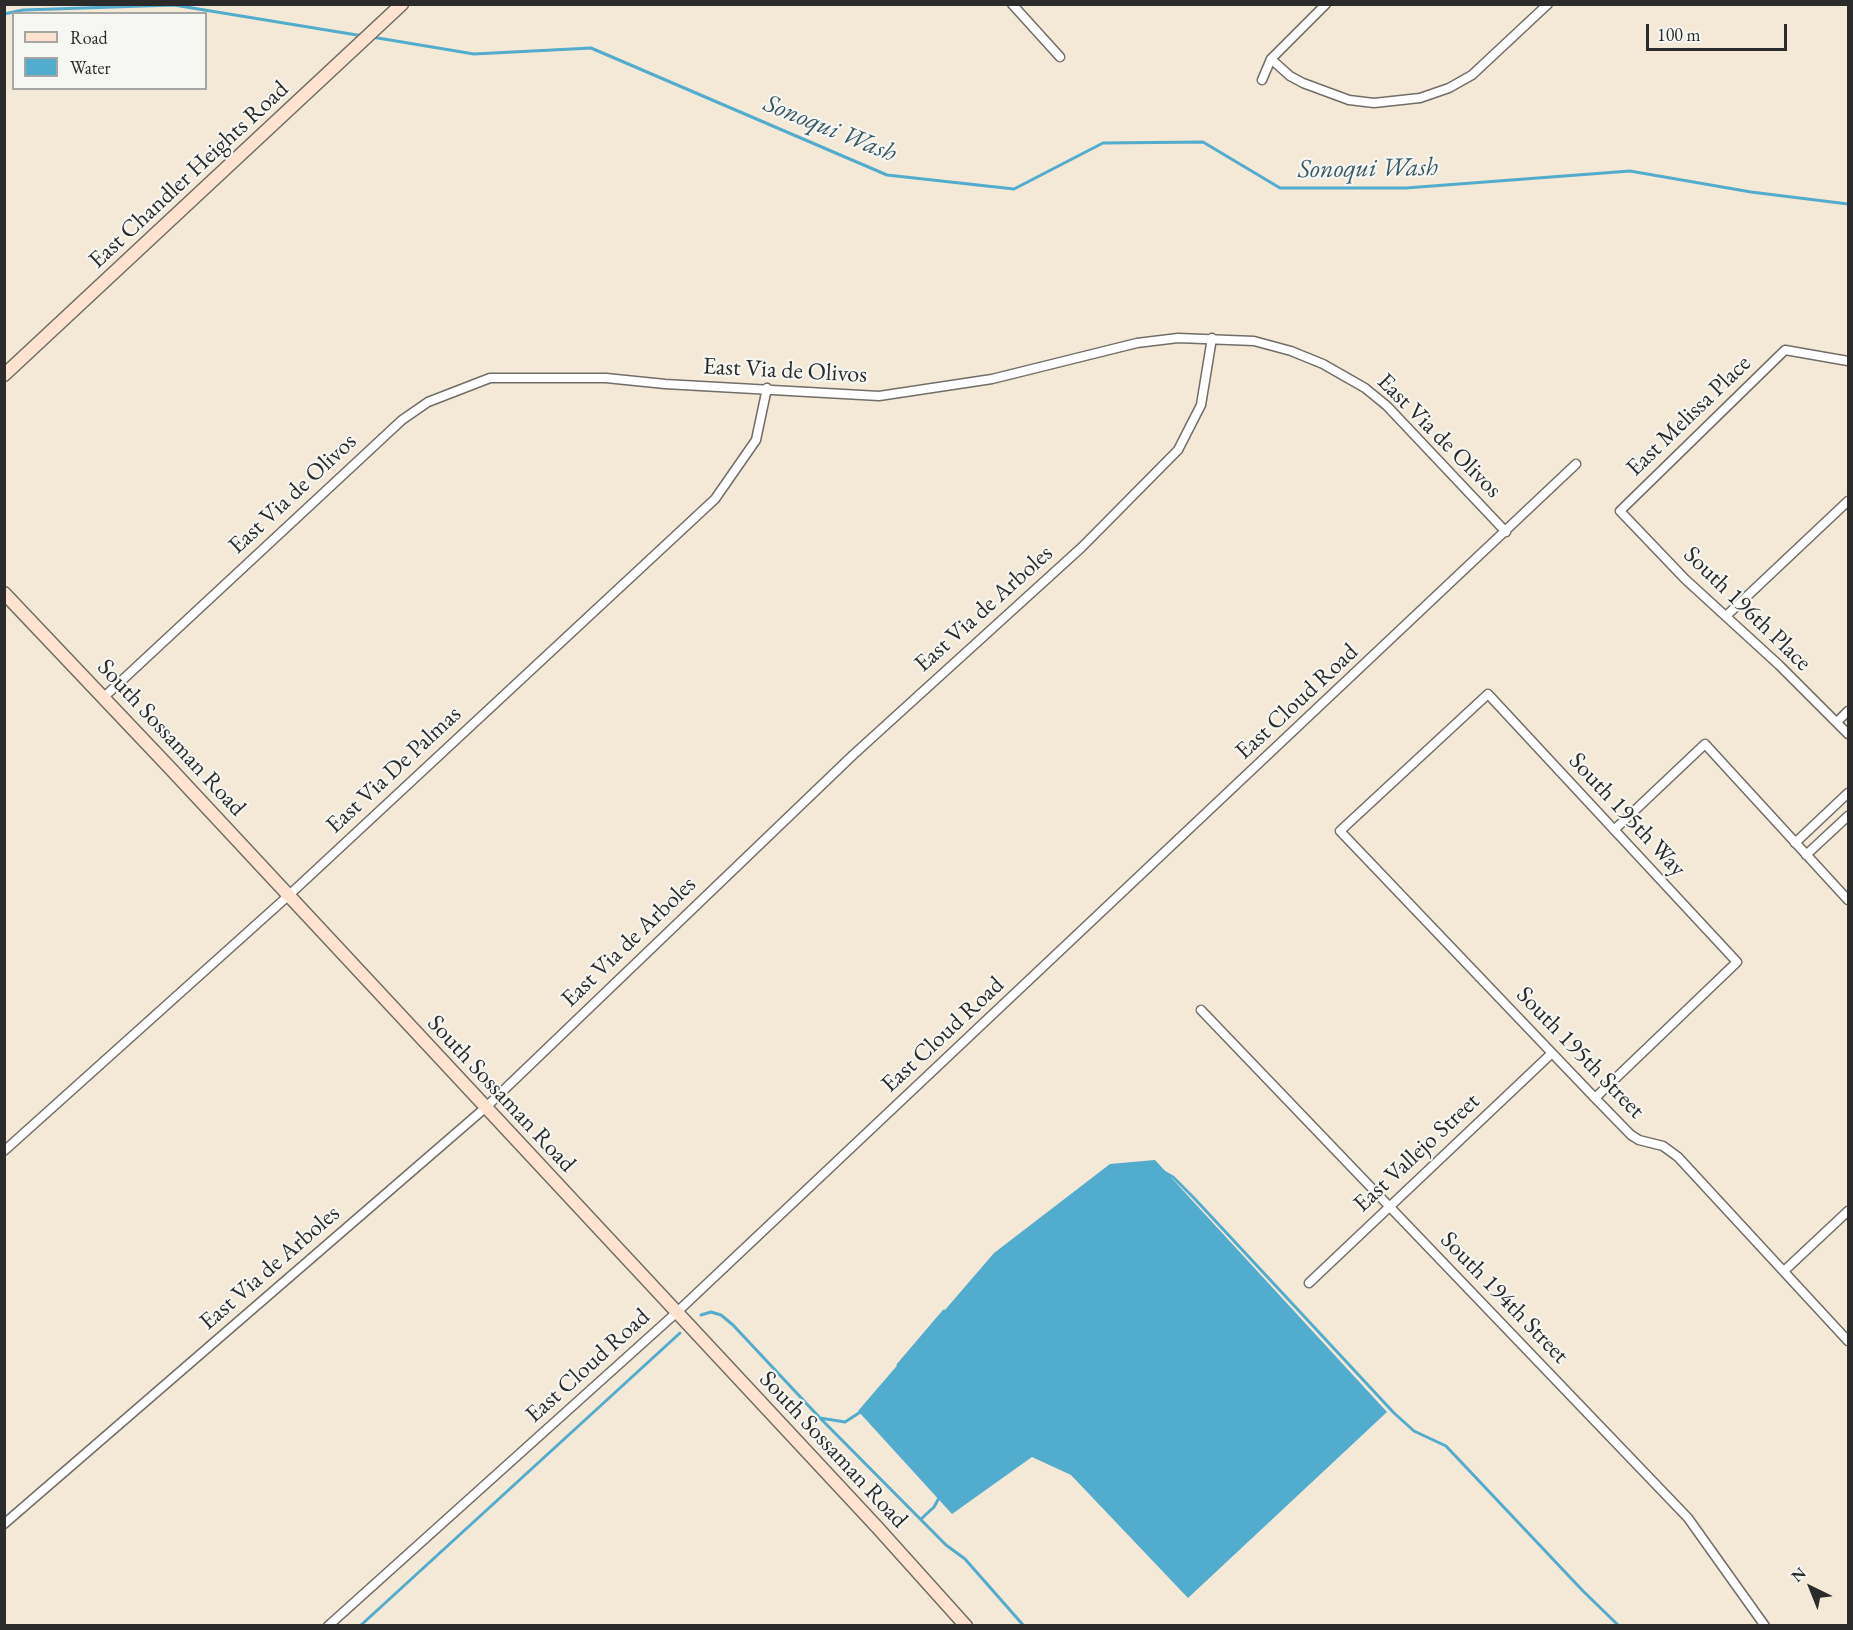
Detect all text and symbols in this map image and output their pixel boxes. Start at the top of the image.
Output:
legend [12,12,207,90]
scale bar [1649,12,1790,50]
text: 100 m [1657,23,1701,46]
text: Road [70,26,108,49]
text: Water [70,56,111,79]
street label: East Chandler Heights Road [83,75,295,275]
water label: Sonoqui Wash [759,88,901,170]
water label: Sonoqui Wash [1298,152,1438,186]
street label: East Melissa Place [1621,349,1757,483]
street label: East Via de Olivos [702,352,868,390]
street label: East Via de Olivos [1371,368,1507,504]
street label: East Via de Olivos [223,427,363,561]
street label: East Via de Arboles [909,539,1059,679]
street label: South 196th Place [1677,541,1817,677]
street label: East Cloud Road [1230,638,1364,766]
street label: South Sossaman Road [91,653,251,823]
street label: East Via De Palmas [320,700,468,840]
street label: South 195th Way [1562,747,1692,883]
street label: East Via de Arboles [556,870,702,1014]
street label: East Cloud Road [876,971,1010,1099]
street label: South 195th Street [1510,981,1650,1125]
street label: South Sossaman Road [421,1009,581,1179]
street label: East Vallejo Street [1348,1087,1486,1219]
street label: East Via de Arboles [194,1199,346,1337]
street label: South 194th Street [1434,1226,1574,1370]
street label: East Cloud Road [520,1303,656,1429]
street label: South Sossaman Road [753,1365,913,1535]
north arrow [1781,1558,1841,1618]
text: N [1786,1562,1810,1587]

